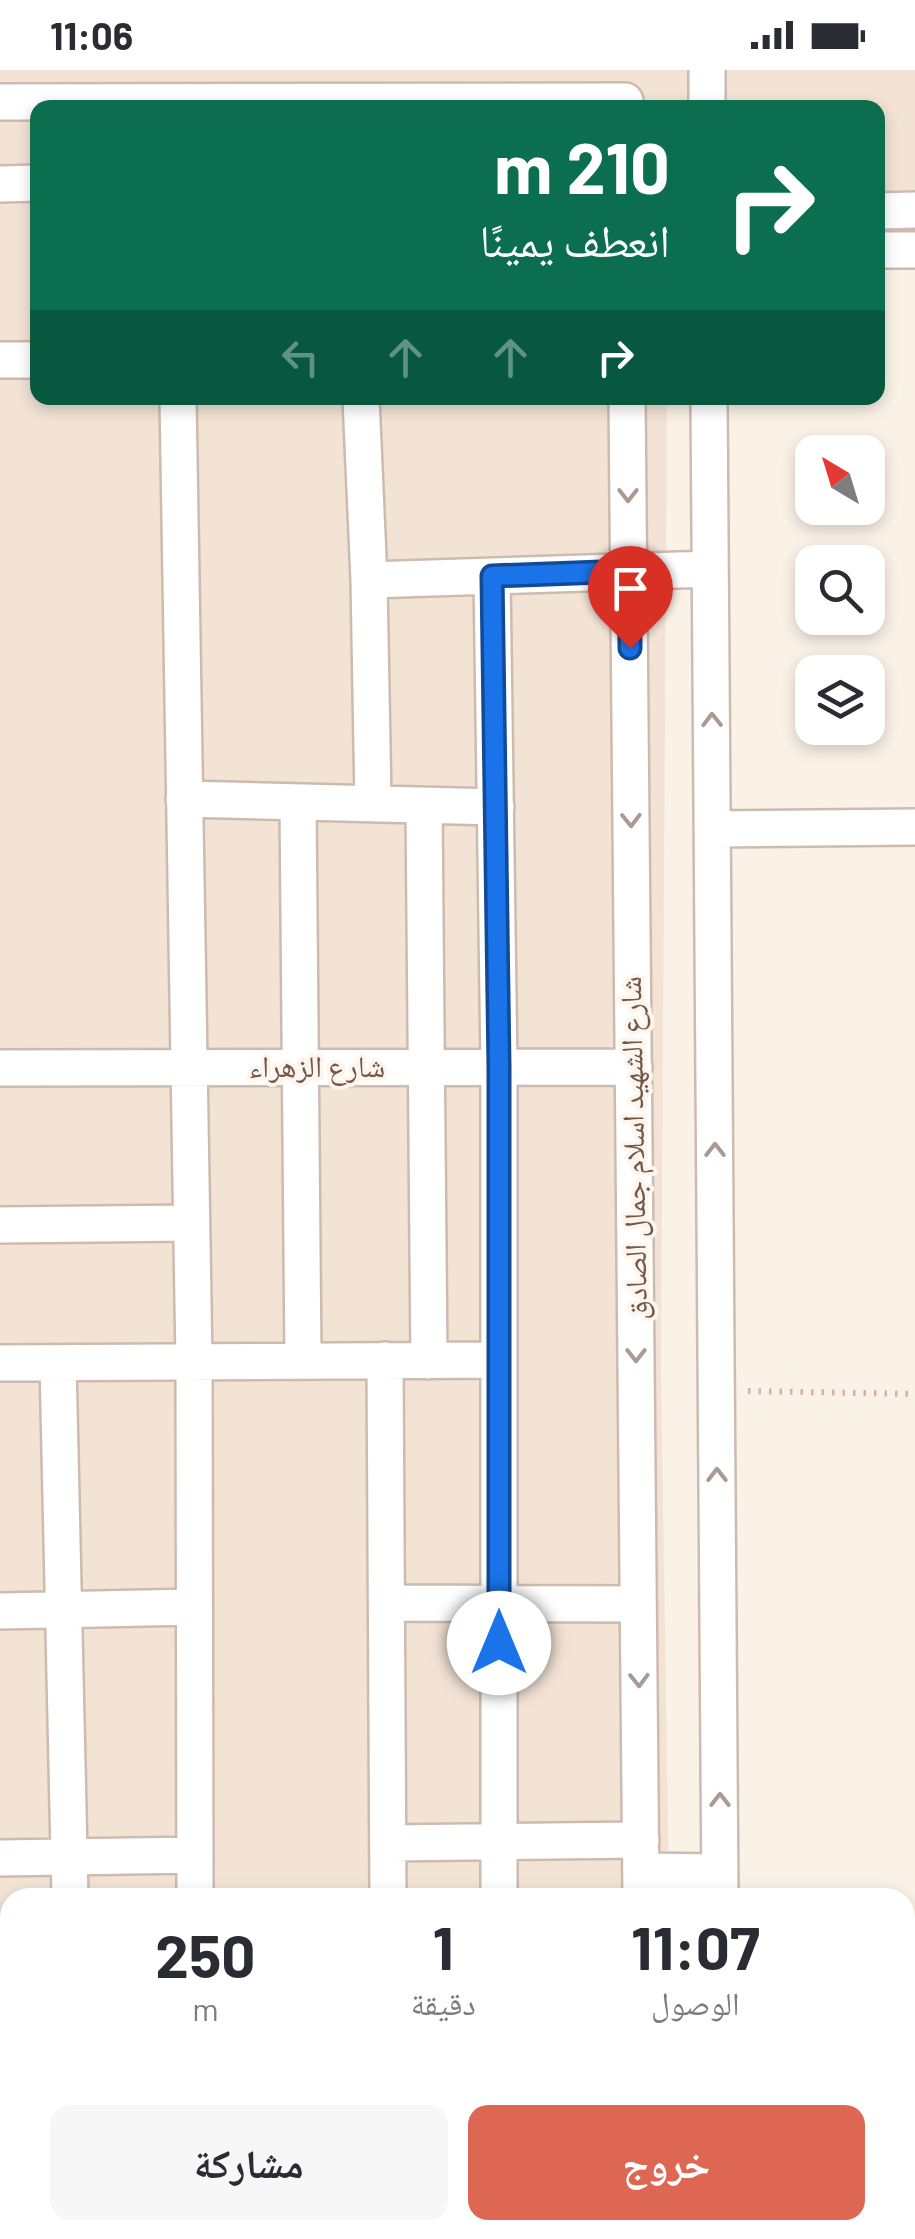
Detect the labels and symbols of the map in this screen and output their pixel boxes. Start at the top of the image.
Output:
north arrow [795,435,885,525]
one-way arrow [617,488,639,503]
pin [588,546,673,649]
one-way arrow [701,712,723,728]
one-way arrow [620,812,642,828]
street label: شارع الشهيد اسلام جمال الصادق [611,976,656,1320]
street label: شارع الزهراء [249,1047,385,1086]
one-way arrow [704,1142,726,1158]
one-way arrow [625,1348,647,1363]
one-way arrow [706,1467,728,1482]
position arrow [447,1591,551,1695]
one-way arrow [628,1672,650,1688]
one-way arrow [709,1792,730,1808]

